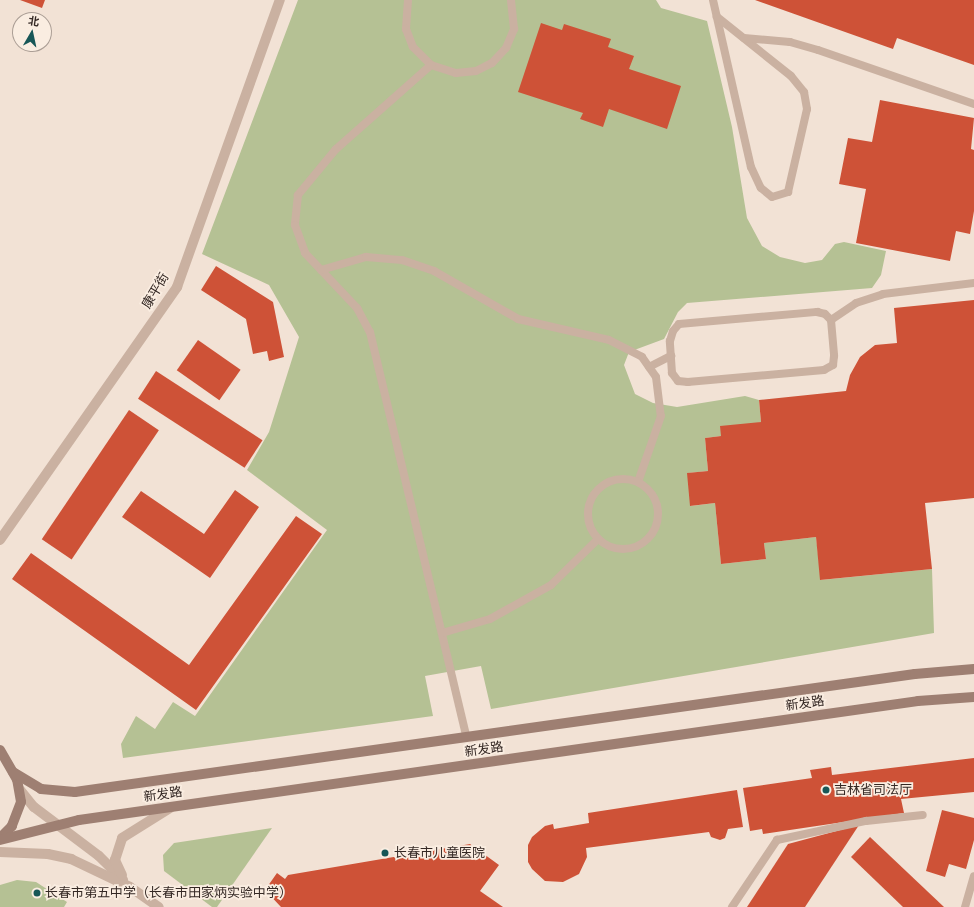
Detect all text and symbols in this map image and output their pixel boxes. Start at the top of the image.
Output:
north arrow [12,12,52,52]
text: 北 [27,13,40,29]
street label: 康平街 [139,270,173,312]
street label: 新发路 [785,694,825,714]
street label: 新发路 [464,740,504,760]
place label: 吉林省司法厅 [834,782,912,798]
street label: 新发路 [143,785,183,805]
marker: 吉林省司法厅 [821,785,831,795]
place label: 长春市儿童医院 [394,845,485,861]
marker: 长春市儿童医院 [379,847,391,859]
place label: 长春市第五中学（长春市田家炳实验中学） [45,885,292,901]
marker: 长春市第五中学（长春市田家炳实验中学） [32,888,42,898]

